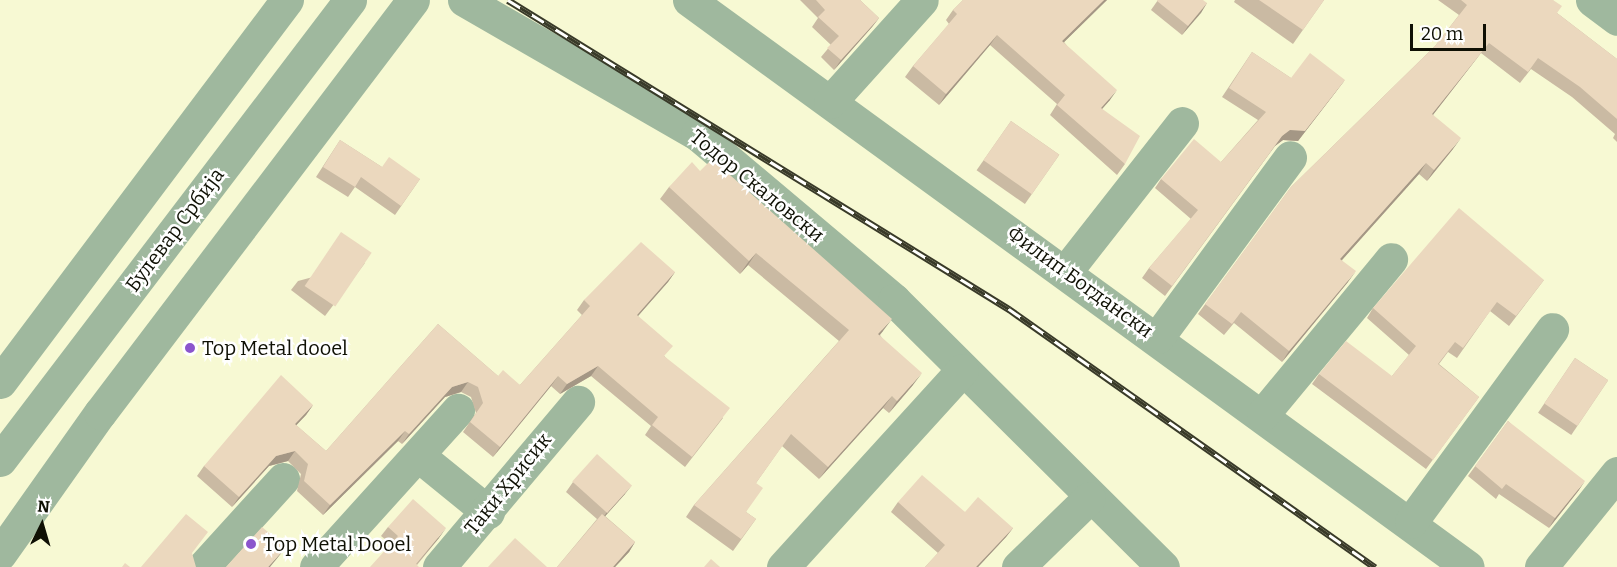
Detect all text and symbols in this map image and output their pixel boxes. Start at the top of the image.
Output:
scale bar [1413,12,1490,50]
text: 20 m [1421,23,1463,45]
street label: Тодор Скаловски [685,125,829,247]
street label: Булевар Србија [121,163,229,297]
street label: Филип Богдански [1003,221,1157,343]
place label: Top Metal dooel [202,336,348,360]
marker: Top Metal dooel [183,341,197,355]
street label: Таки Хрисик [460,428,556,540]
north arrow [12,495,72,555]
text: N [37,497,51,517]
place label: Top Metal Dooel [263,532,411,556]
marker: Top Metal Dooel [244,537,258,551]

